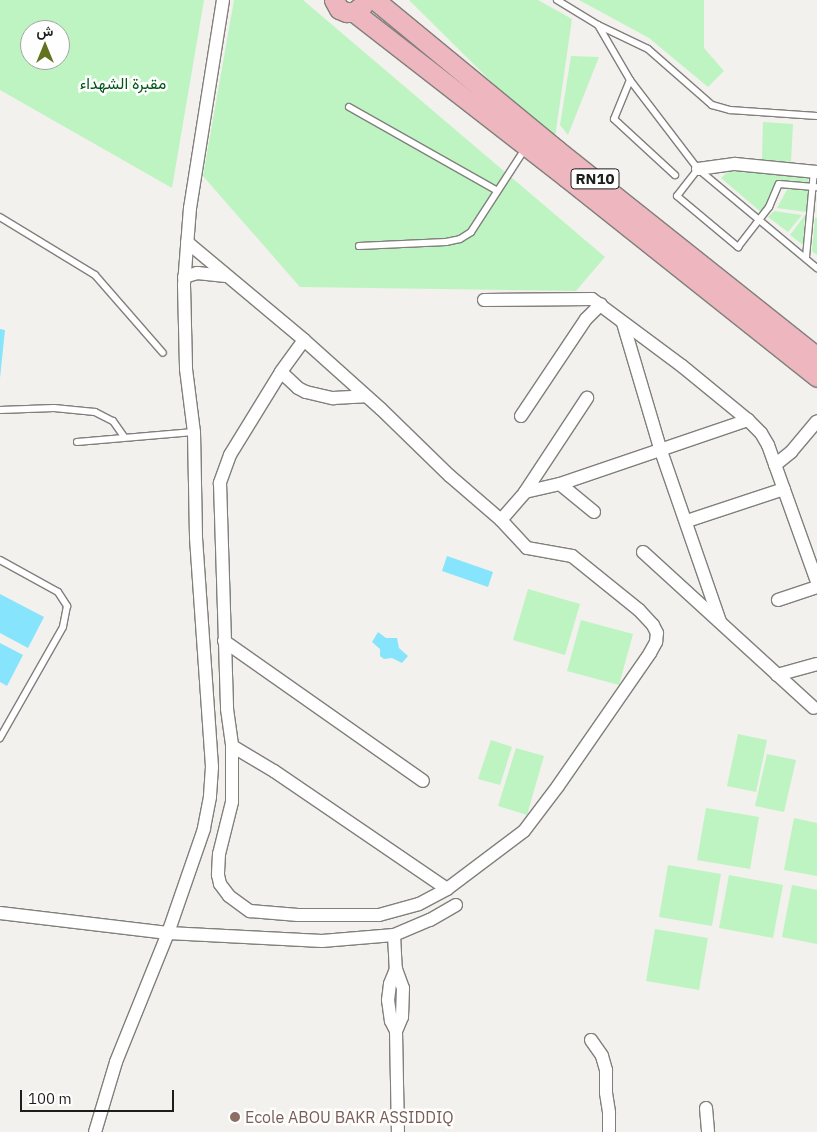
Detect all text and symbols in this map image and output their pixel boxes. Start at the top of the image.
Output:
north arrow [20,20,70,70]
text: ش [37,22,53,40]
park label: مقبرة الشهداء [80,73,166,93]
road number: RN10 [570,166,620,192]
scale bar [22,1080,176,1112]
text: 100 m [28,1089,72,1108]
place label: Ecole ABOU BAKR ASSIDDIQ [245,1107,454,1127]
marker: Ecole ABOU BAKR ASSIDDIQ [229,1111,241,1123]

